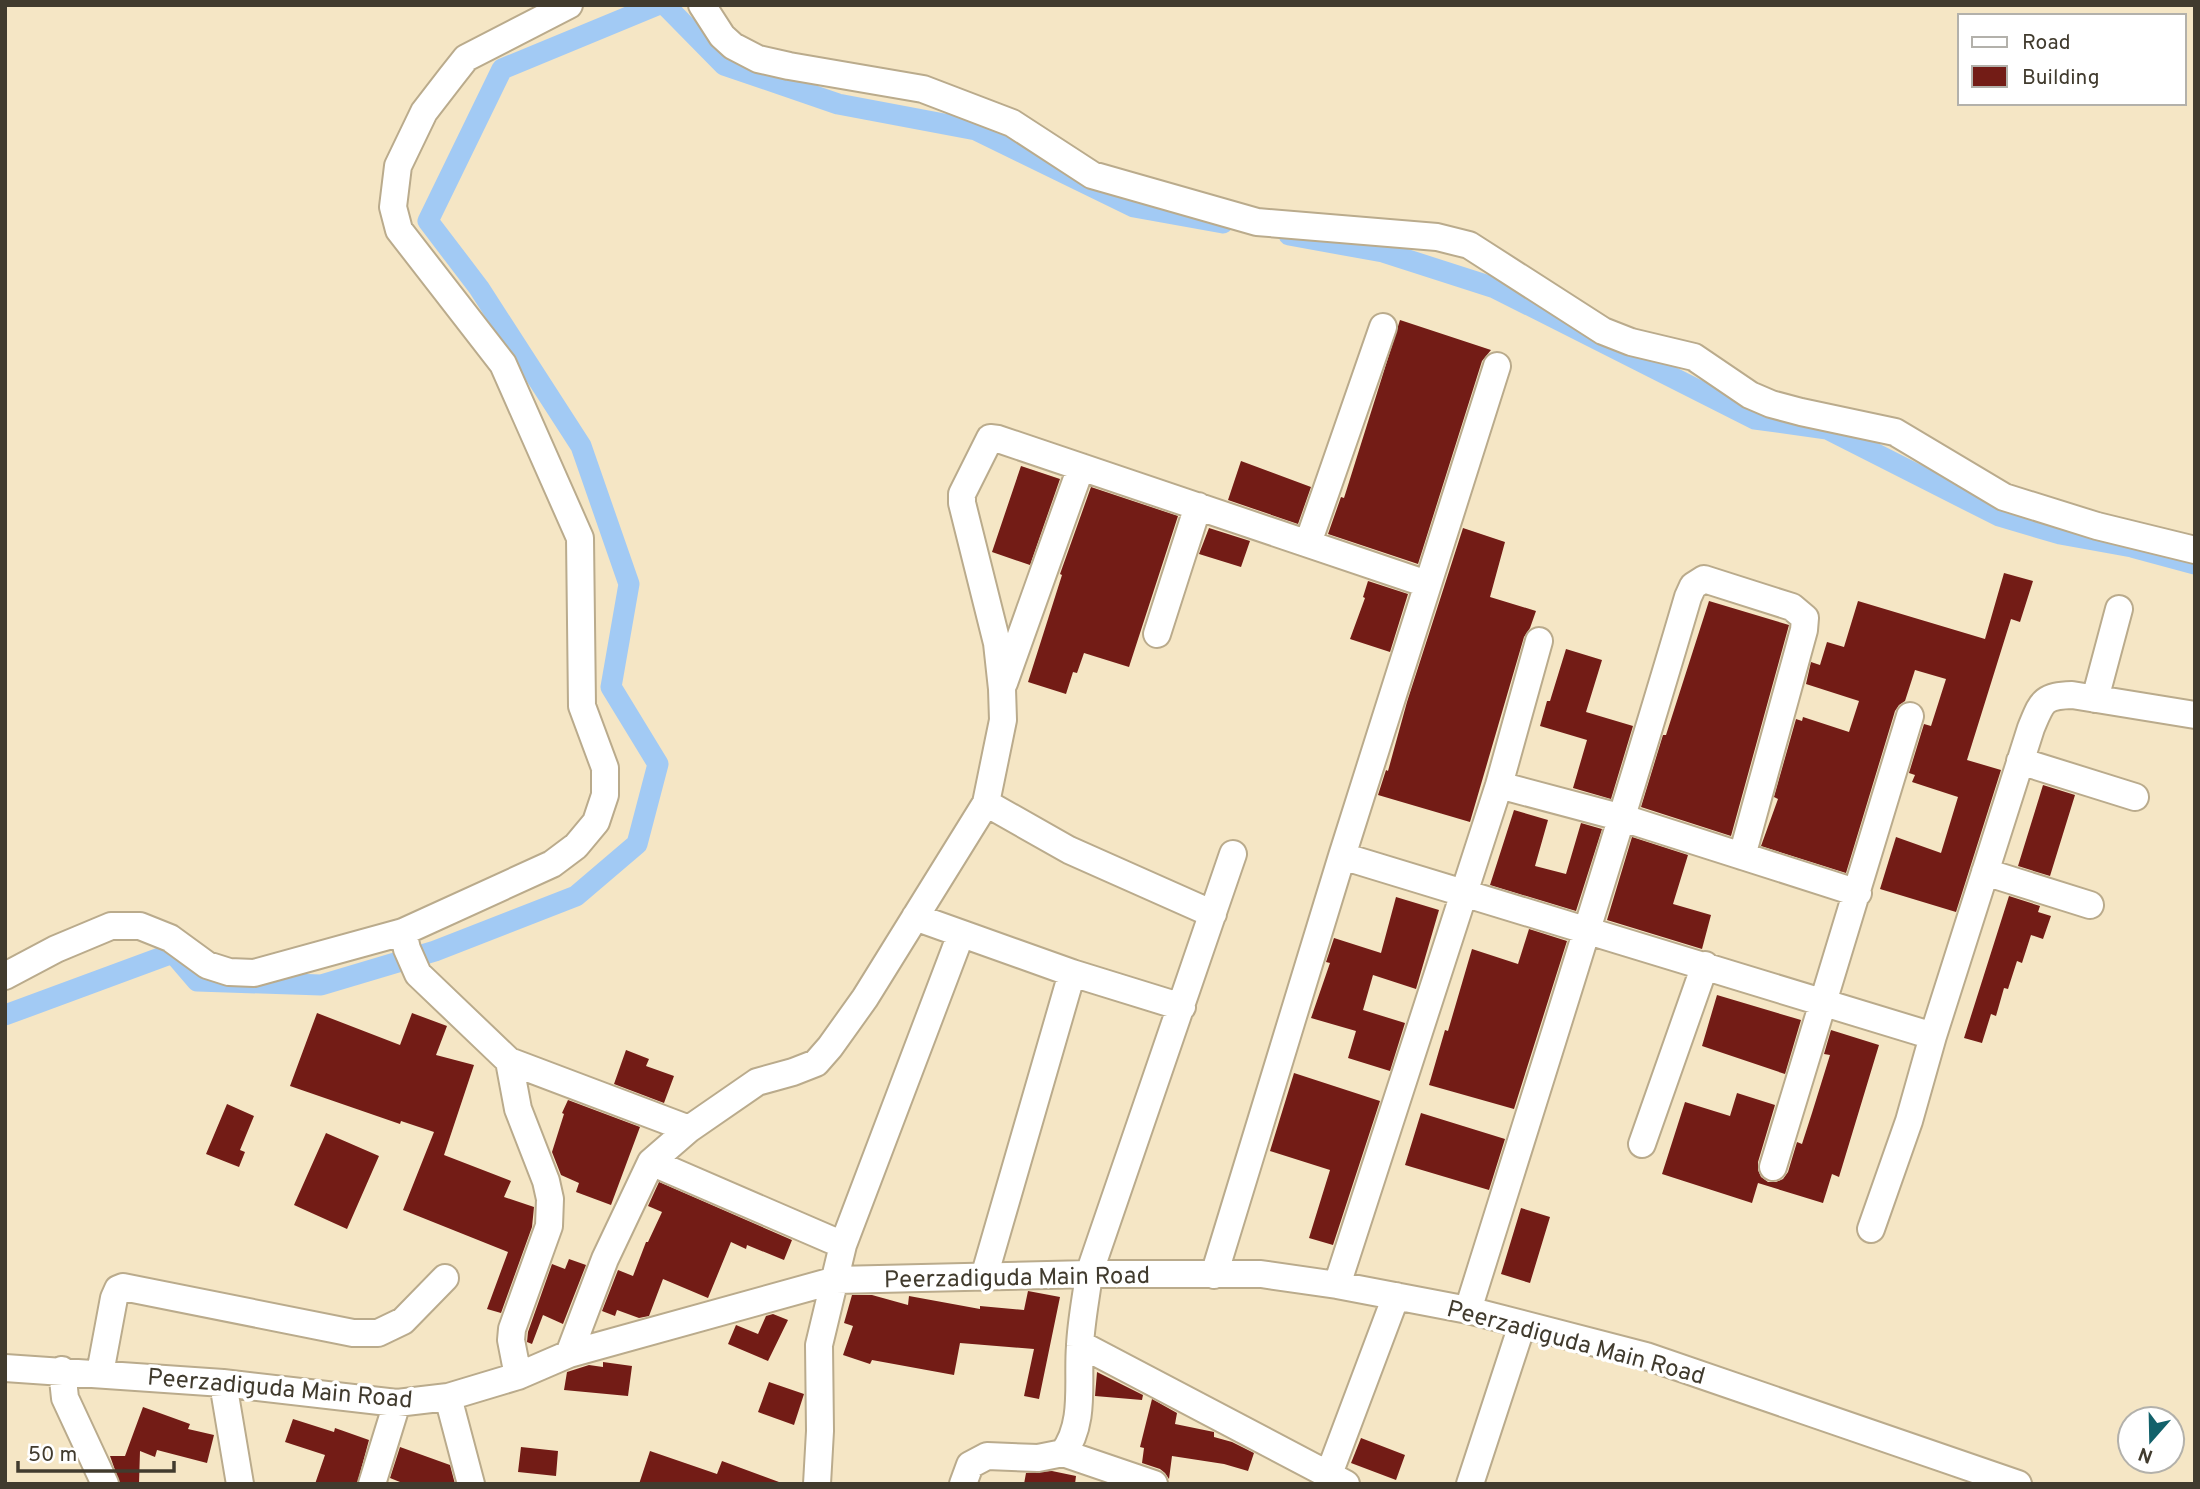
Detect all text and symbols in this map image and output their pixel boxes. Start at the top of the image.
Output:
legend [1958,14,2186,105]
text: Road [2022,30,2071,57]
text: Building [2022,65,2100,92]
street label: Peerzadiguda Main Road [884,1262,1150,1296]
street label: Peerzadiguda Main Road [1443,1295,1708,1393]
street label: Peerzadiguda Main Road [146,1363,414,1417]
north arrow [2116,1405,2186,1475]
scale bar [18,1430,173,1474]
text: N [2135,1440,2156,1468]
text: 50 m [28,1442,77,1469]

